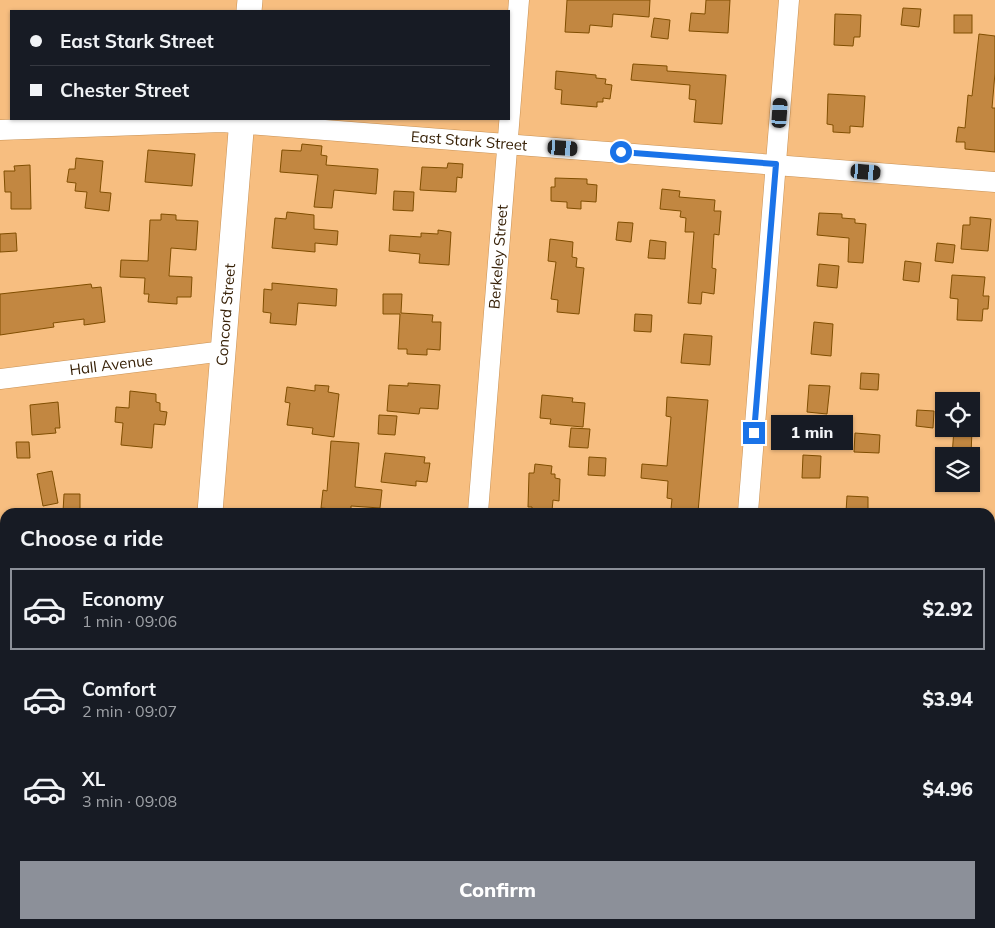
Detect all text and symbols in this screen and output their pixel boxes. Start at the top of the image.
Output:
text: East Stark Street [60,29,214,53]
text: Chester Street [60,78,189,102]
car [771,98,788,128]
street label: East Stark Street [410,127,528,155]
car [547,139,578,157]
route start [610,141,632,163]
car [850,163,881,181]
street label: Berkeley Street [484,204,512,310]
street label: Concord Street [212,263,239,367]
street label: Hall Avenue [68,350,154,379]
map controls [935,392,980,492]
button: locate [935,392,980,437]
callout: 1 min [772,416,854,450]
route end [743,422,765,444]
text: 1 min [791,422,833,442]
button: layers [935,447,980,492]
text: Choose a ride [20,524,163,552]
icon: car [22,587,67,632]
text: Economy [82,587,164,611]
text: $2.92 [922,597,973,621]
text: 1 min · 09:06 [82,611,177,631]
icon: car [22,677,67,722]
text: Comfort [82,677,156,701]
text: $3.94 [922,687,973,711]
text: 2 min · 09:07 [82,701,177,721]
icon: car [22,767,67,812]
text: XL [82,767,105,791]
text: $4.96 [922,777,973,801]
text: 3 min · 09:08 [82,791,177,811]
button: Confirm [20,861,975,919]

